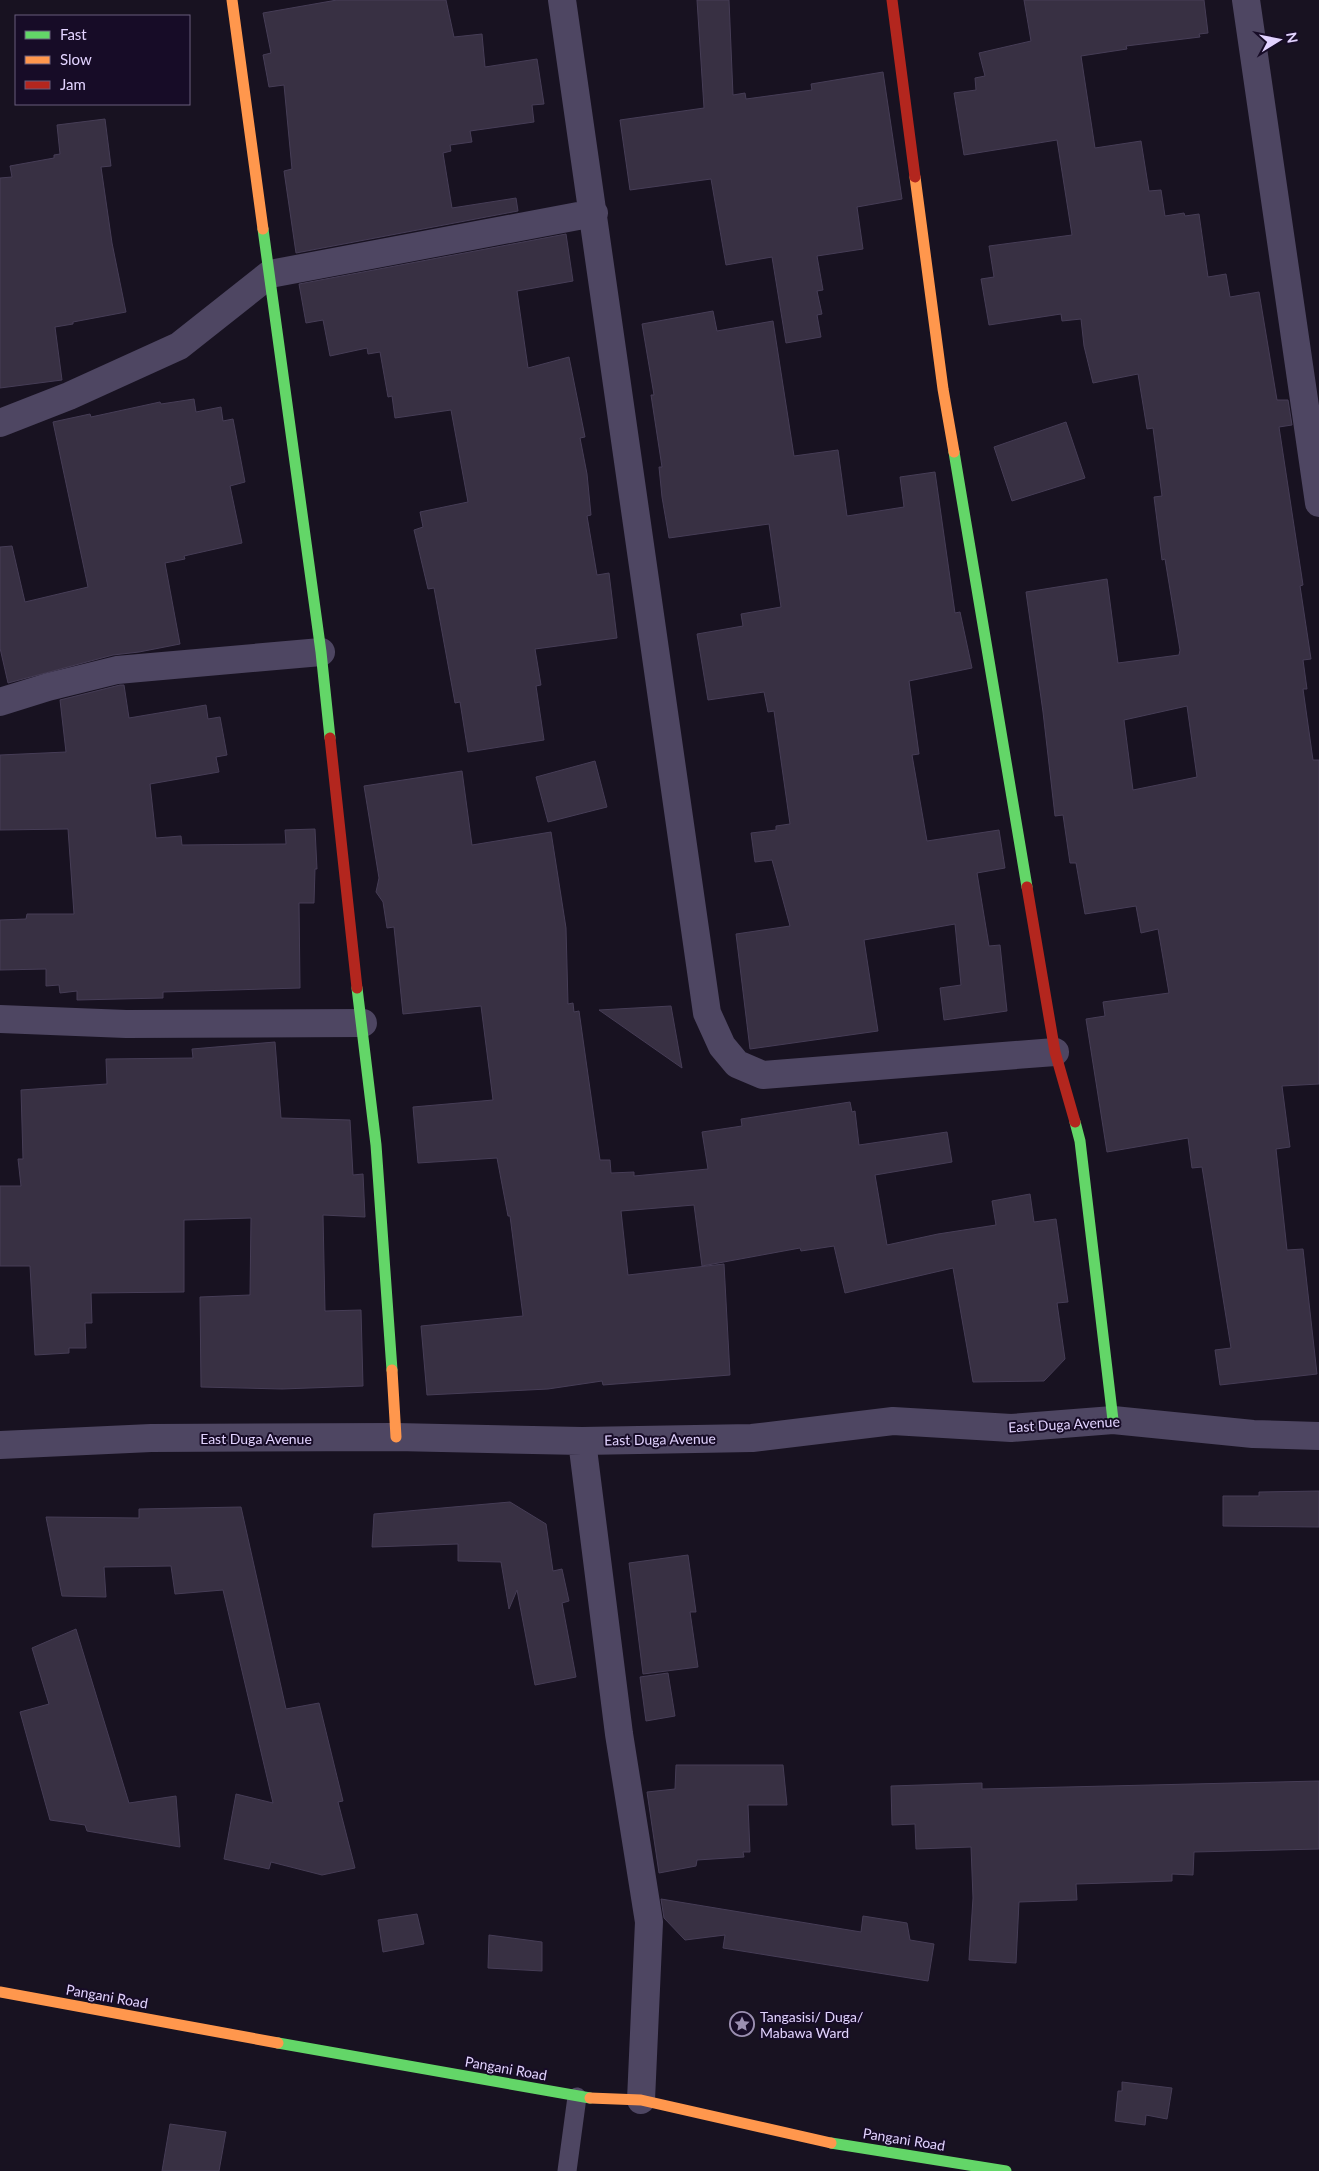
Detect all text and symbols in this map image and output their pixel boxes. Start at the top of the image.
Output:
legend [15,15,190,105]
north arrow [1254,15,1304,65]
text: Fast [60,25,87,43]
text: N [1283,31,1302,44]
text: Slow [60,50,92,68]
text: Jam [60,75,86,93]
street label: East Duga Avenue [1008,1413,1120,1435]
street label: East Duga Avenue [200,1430,312,1447]
street label: East Duga Avenue [604,1430,716,1448]
street label: Pangani Road [65,1980,149,2012]
place label: Tangasisi/ Duga/ Mabawa Ward [760,2008,863,2041]
place icon: Tangasisi/ Duga/ Mabawa Ward [729,2011,755,2037]
street label: Pangani Road [464,2052,548,2084]
street label: Pangani Road [862,2124,946,2154]

